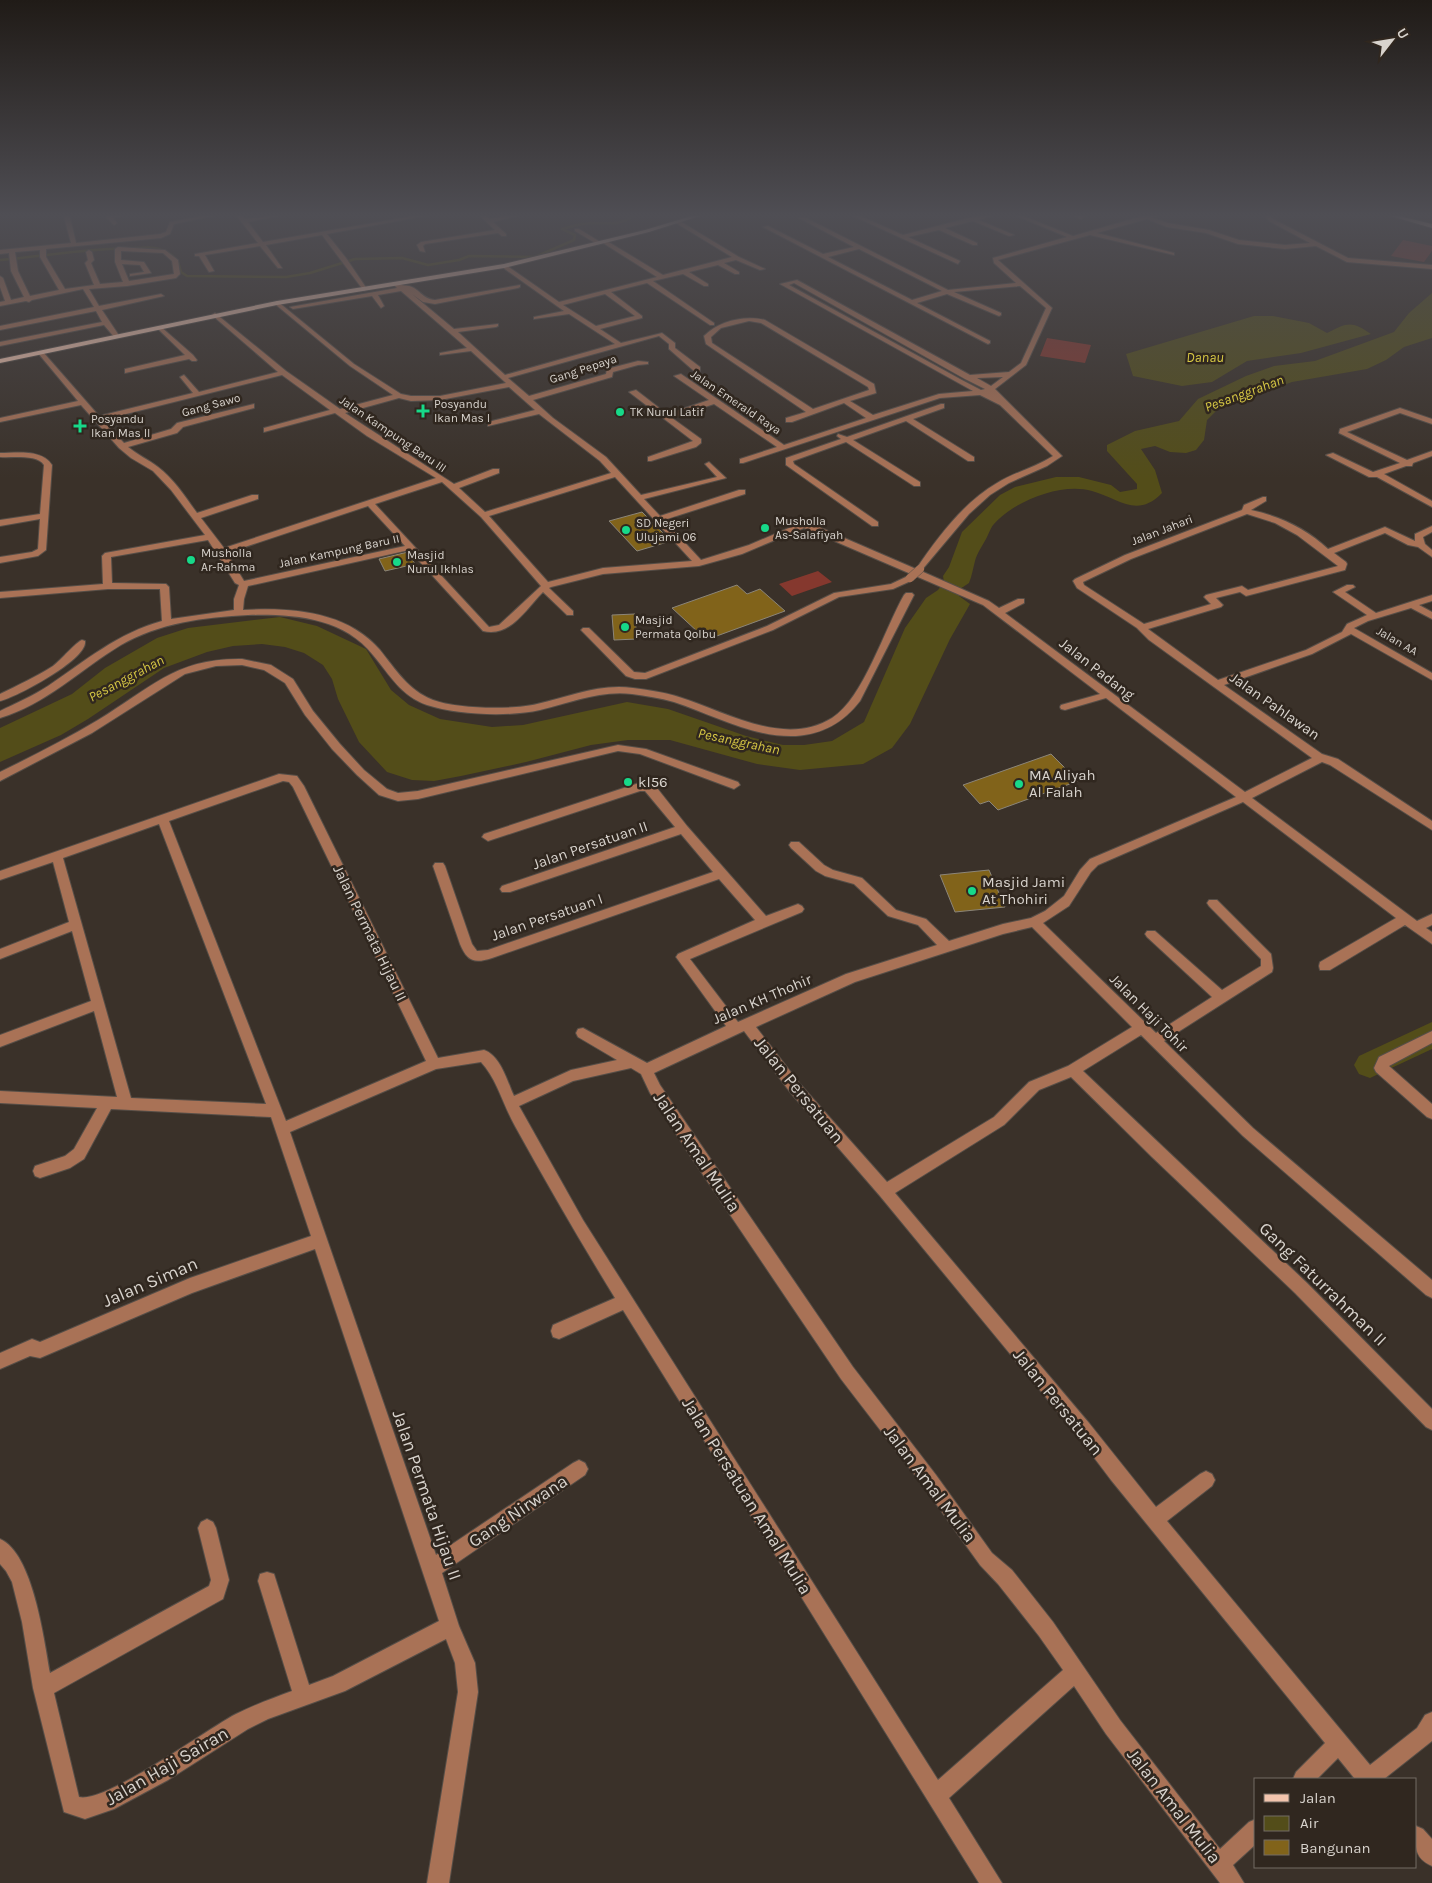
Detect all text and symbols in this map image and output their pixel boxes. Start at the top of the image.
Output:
north arrow [1367,15,1417,65]
text: U [1393,25,1412,42]
water label: Danau [1186,349,1224,366]
street label: Gang Pepaya [548,352,618,386]
street label: Jalan Emerald Raya [688,367,784,437]
water label: Pesanggrahan [1202,371,1286,416]
street label: Gang Sawo [180,390,242,420]
street label: Jalan Kampung Baru III [337,393,449,475]
place label: Posyandu Ikan Mas I [434,397,490,425]
marker: Posyandu Ikan Mas I [416,404,430,418]
place label: TK Nurul Latif [630,405,705,419]
marker: TK Nurul Latif [614,406,626,418]
place label: Posyandu Ikan Mas II [91,412,150,440]
marker: Posyandu Ikan Mas II [73,419,87,433]
street label: Jalan Jahari [1129,512,1195,548]
place label: Musholla As-Salafiyah [775,514,843,542]
place label: SD Negeri Ulujami 06 [636,516,697,544]
marker: Musholla As-Salafiyah [759,522,771,534]
marker: SD Negeri Ulujami 06 [620,524,632,536]
street label: Jalan Kampung Baru II [277,531,401,571]
place label: Musholla Ar-Rahma [201,546,255,574]
place label: Masjid Nurul Ikhlas [407,548,474,576]
marker: Musholla Ar-Rahma [185,554,197,566]
marker: Masjid Nurul Ikhlas [391,556,403,568]
place label: Masjid Permata Qolbu [635,613,716,641]
marker: Masjid Permata Qolbu [619,621,631,633]
street label: Jalan AA [1374,624,1420,658]
street label: Jalan Padang [1056,634,1139,704]
water label: Pesanggrahan [86,651,167,705]
street label: Jalan Pahlawan [1227,668,1323,744]
water label: Pesanggrahan [696,725,781,758]
place label: MA Aliyah Al Falah [1029,766,1095,801]
place label: kl56 [638,773,668,791]
marker: kl56 [622,776,634,788]
marker: MA Aliyah Al Falah [1013,778,1025,790]
street label: Jalan Persatuan II [530,817,650,873]
street label: Jalan Permata Hijau II [329,862,411,1004]
place label: Masjid Jami At Thohiri [982,873,1065,908]
marker: Masjid Jami At Thohiri [966,885,978,897]
street label: Jalan Persatuan I [489,889,605,945]
street label: Jalan KH Thohir [710,970,815,1028]
street label: Jalan Haji Tohir [1106,970,1192,1056]
street label: Jalan Persatuan [749,1032,849,1148]
street label: Jalan Amal Mulia [649,1088,745,1216]
street label: Gang Faturrahman II [1255,1217,1391,1351]
street label: Jalan Siman [99,1252,201,1312]
street label: Jalan Persatuan [1008,1344,1108,1460]
street label: Jalan Persatuan Amal Mulia [677,1394,817,1598]
street label: Jalan Permata Hijau II [387,1407,467,1583]
street label: Jalan Amal Mulia [879,1421,981,1547]
street label: Gang Nirwana [464,1470,572,1552]
street label: Jalan Haji Sairan [102,1722,232,1810]
street label: Jalan Amal Mulia [1122,1744,1226,1868]
legend [1254,1778,1417,1868]
text: Jalan [1300,1789,1336,1807]
text: Air [1300,1814,1319,1832]
text: Bangunan [1300,1839,1371,1857]

